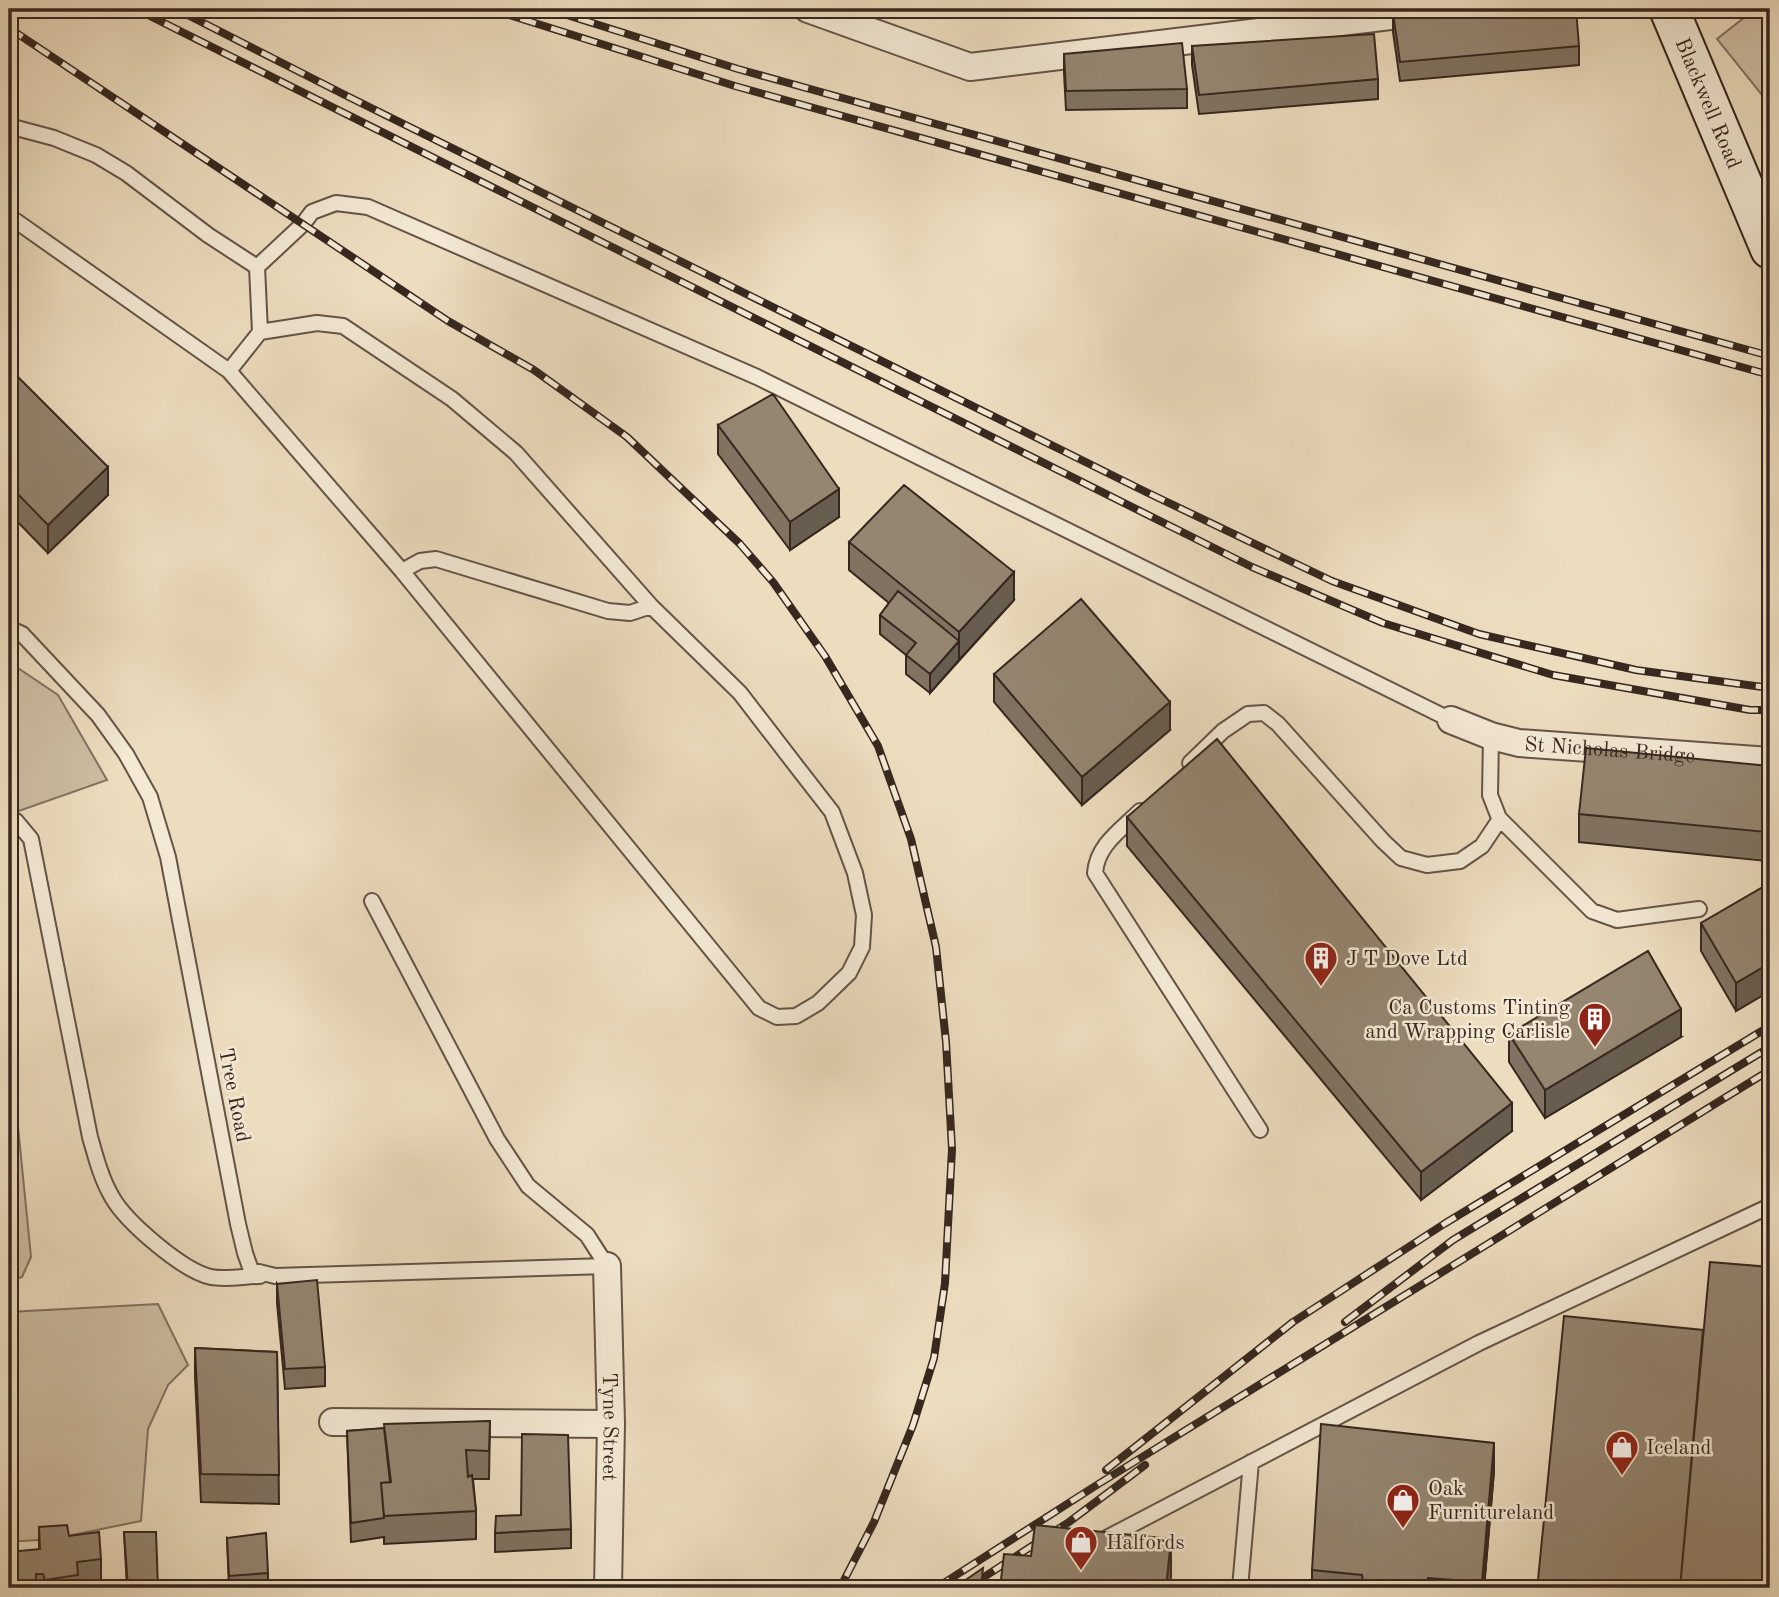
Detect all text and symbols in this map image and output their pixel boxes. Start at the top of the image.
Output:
street label: Blackwell Road [1670,35,1744,172]
street label: St Nicholas Bridge [1524,734,1696,768]
building icon: J T Dove Ltd [1302,939,1340,988]
place label: J T Dove Ltd [1346,949,1468,970]
place label: Ca Customs Tinting and Wrapping Carlisle [1365,998,1571,1043]
building icon: Ca Customs Tinting and Wrapping Carlisle [1576,1000,1614,1049]
street label: Tree Road [214,1046,253,1144]
street label: Tyne Street [598,1372,620,1481]
shop icon: Iceland [1603,1428,1641,1477]
place label: Iceland [1646,1438,1711,1459]
place label: Oak Furnitureland [1428,1479,1554,1524]
shop icon: Oak Furnitureland [1384,1481,1422,1530]
shop icon: Halfords [1062,1523,1100,1572]
place label: Halfords [1106,1533,1185,1554]

